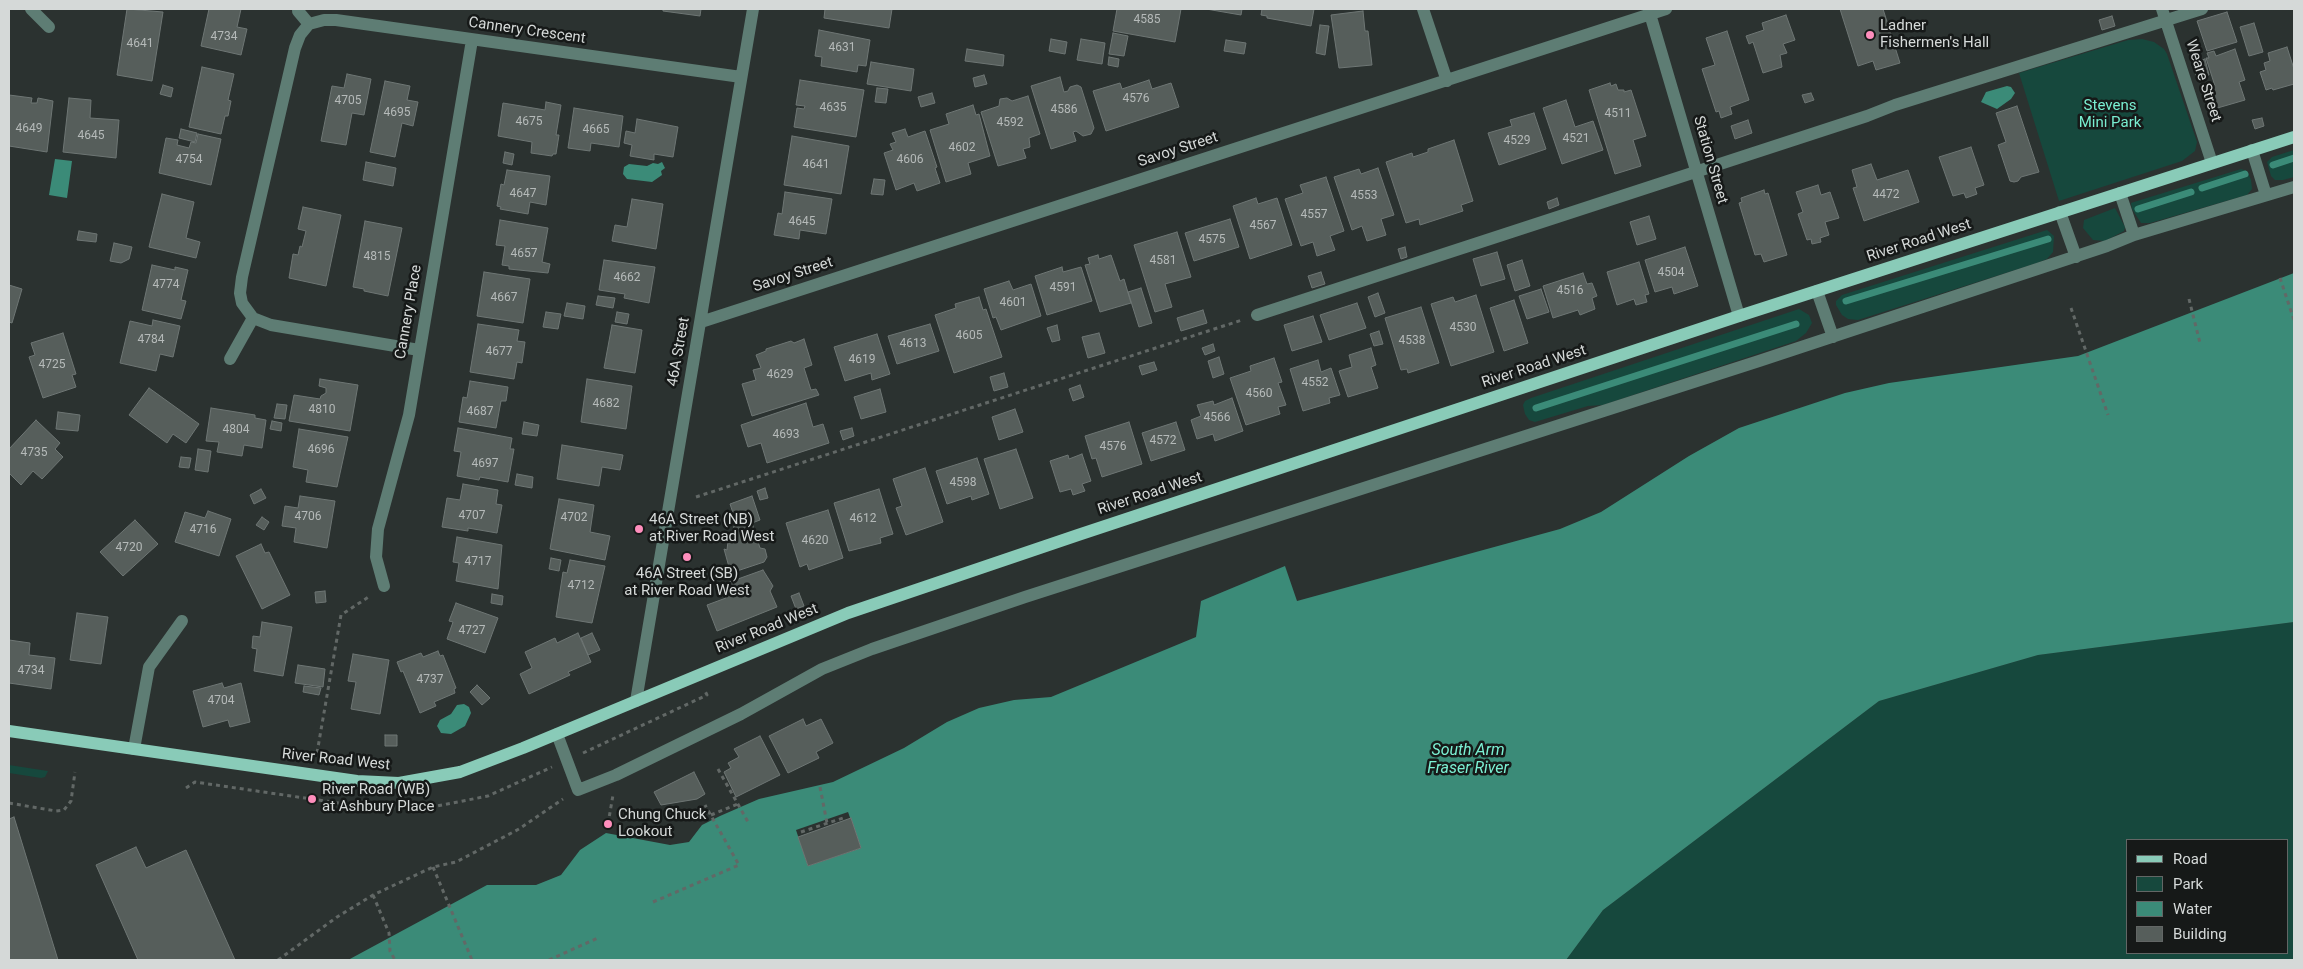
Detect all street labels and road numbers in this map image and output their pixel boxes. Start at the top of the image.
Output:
street label: Cannery Crescent [467,14,587,48]
street label: Weare Street [2181,38,2225,124]
street label: Station Street [1689,114,1731,206]
street label: Savoy Street [1136,129,1220,171]
street label: River Road West [1865,216,1973,266]
street label: Savoy Street [751,254,835,296]
street label: Cannery Place [392,263,426,361]
street label: 46A Street [664,316,694,388]
street label: River Road West [1480,342,1588,392]
street label: River Road West [1096,469,1204,519]
street label: River Road West [713,600,821,658]
street label: River Road West [281,745,391,775]

